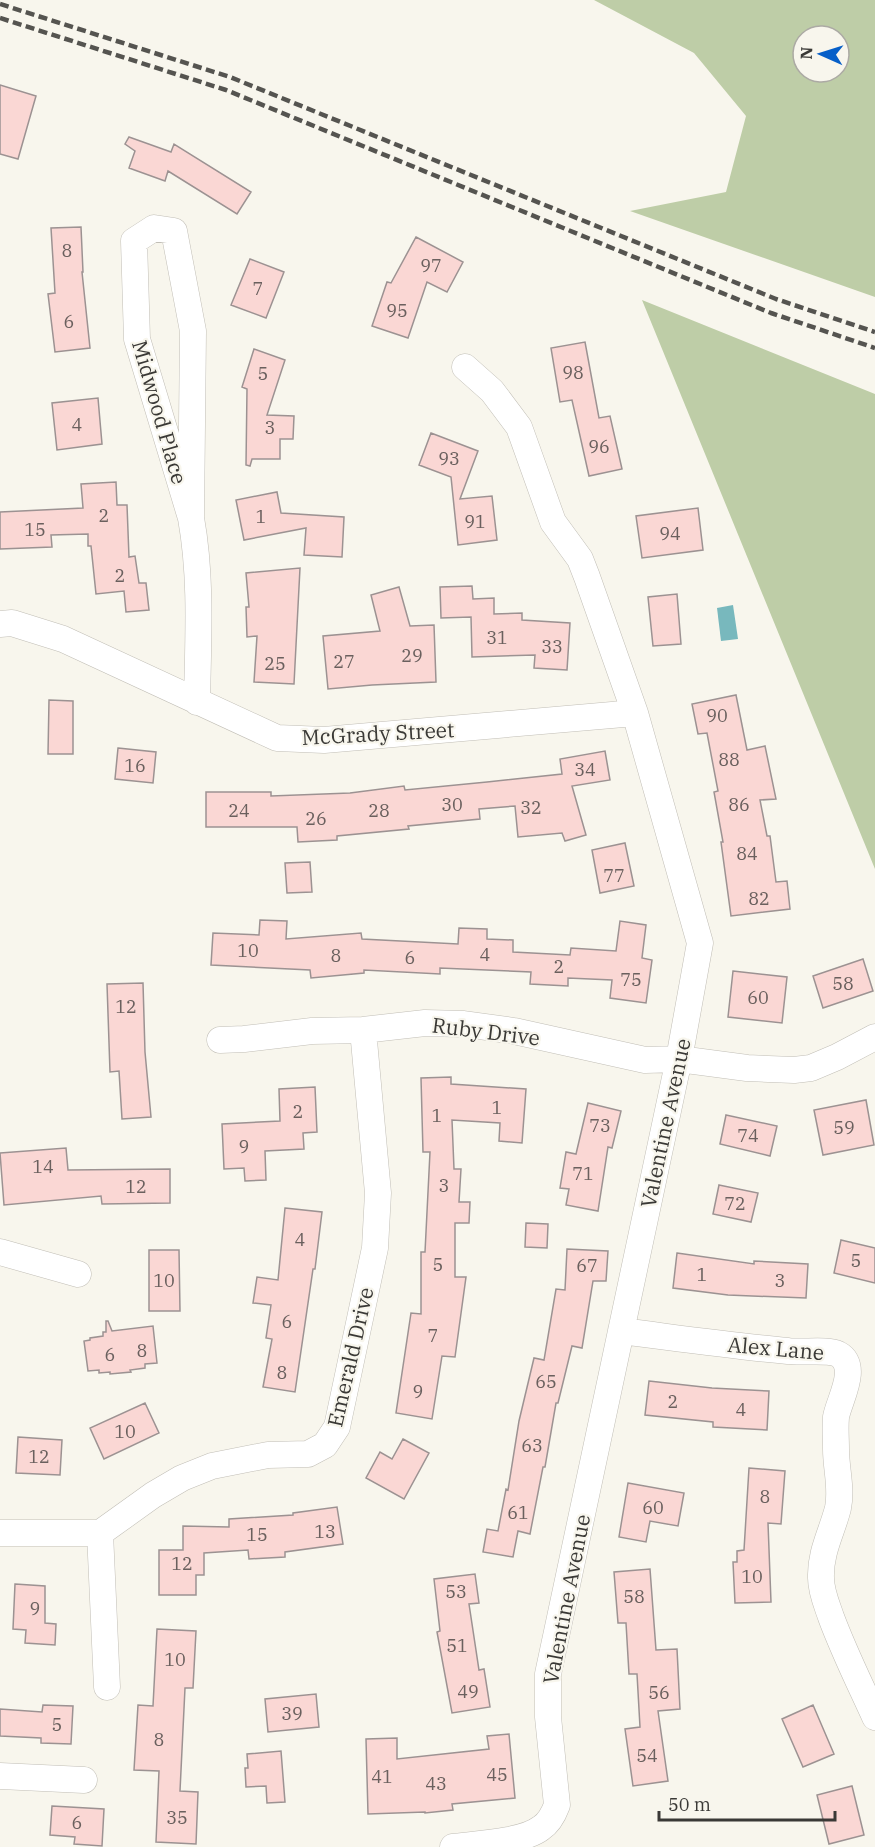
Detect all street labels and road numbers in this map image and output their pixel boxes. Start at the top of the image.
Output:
street label: Midwood Place [126,337,194,487]
street label: McGrady Street [301,715,455,751]
street label: Ruby Drive [430,1010,542,1052]
street label: Valentine Avenue [633,1036,697,1210]
street label: Emerald Drive [320,1284,380,1430]
street label: Alex Lane [727,1330,825,1366]
street label: Valentine Avenue [536,1512,596,1686]

